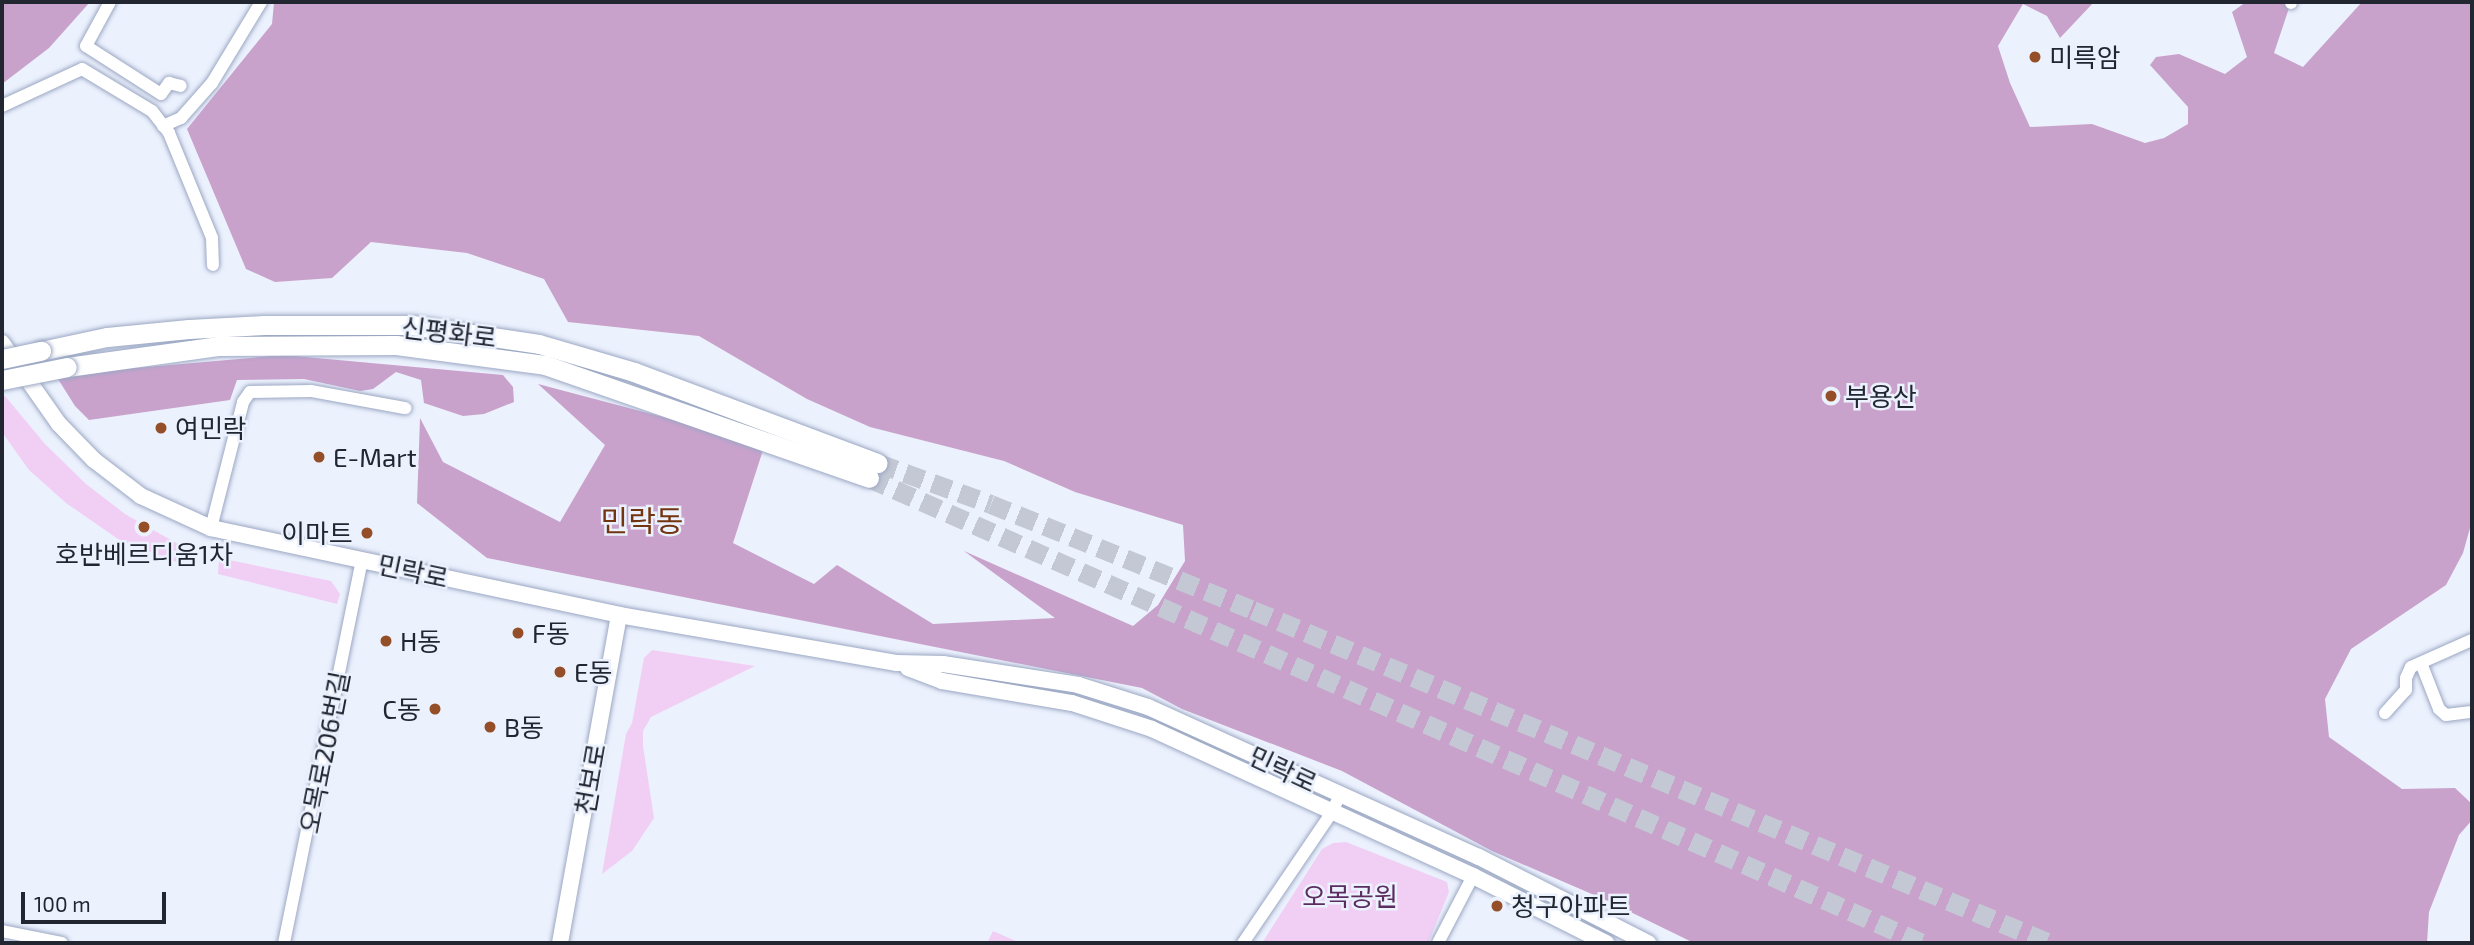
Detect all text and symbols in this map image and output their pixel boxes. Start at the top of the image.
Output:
place label: 미륵암 [2049,41,2121,73]
marker: 미륵암 [2027,49,2043,65]
street label: 신평화로 [400,311,498,353]
place label: 부용산 [1845,380,1917,412]
marker: 부용산 [1823,388,1839,404]
place label: 여민락 [175,412,247,444]
marker: 여민락 [153,420,169,436]
place label: E-Mart [333,441,417,473]
marker: E-Mart [311,449,327,465]
district label: 민락동 [601,502,683,538]
place label: 이마트 [281,517,353,549]
marker: 호반베르디움1차 [136,519,152,535]
marker: 이마트 [359,525,375,541]
place label: 호반베르디움1차 [55,538,233,570]
street label: 민락로 [375,548,451,594]
place label: F동 [532,617,570,649]
place label: H동 [400,625,441,657]
marker: F동 [510,625,526,641]
marker: H동 [378,633,394,649]
place label: E동 [574,656,612,688]
marker: E동 [552,664,568,680]
street label: 오목로206번길 [293,668,355,836]
place label: C동 [382,693,421,725]
marker: C동 [427,701,443,717]
place label: B동 [504,711,544,743]
marker: B동 [482,719,498,735]
street label: 민락로 [1244,740,1322,798]
street label: 천보로 [568,741,612,817]
scale bar [24,878,170,922]
park label: 오목공원 [1302,880,1398,912]
place label: 청구아파트 [1511,890,1631,922]
text: 100 m [34,891,91,916]
marker: 청구아파트 [1489,898,1505,914]

